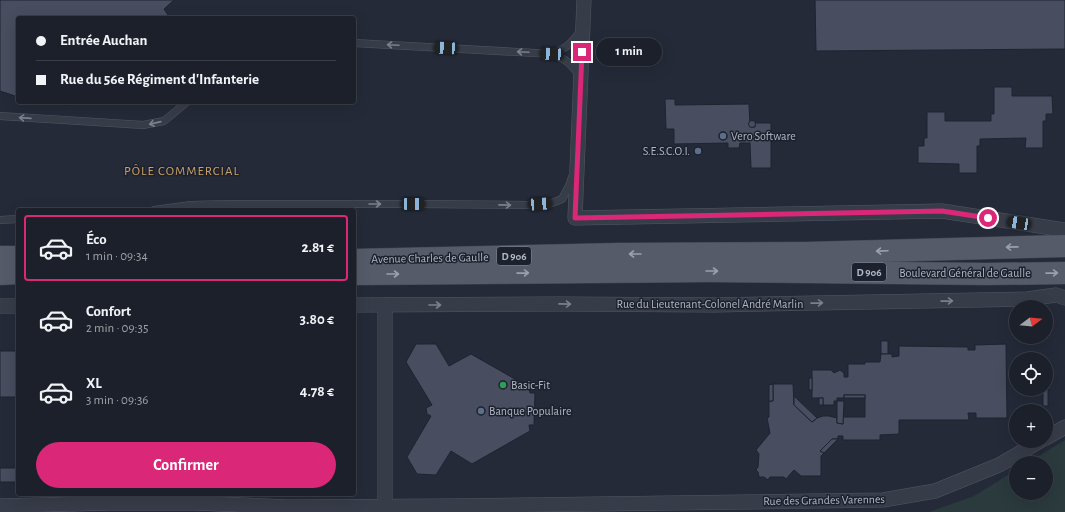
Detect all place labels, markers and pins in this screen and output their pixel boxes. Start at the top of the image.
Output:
place label: Vero Software [731,130,796,142]
marker: Vero Software [718,131,728,141]
place label: S.E.S.C.O.I. [643,145,690,157]
marker: S.E.S.C.O.I. [693,146,703,156]
place label: Basic-Fit [511,379,550,391]
marker: Basic-Fit [498,380,508,390]
place label: Banque Populaire [489,405,571,417]
marker: Banque Populaire [476,406,486,416]

